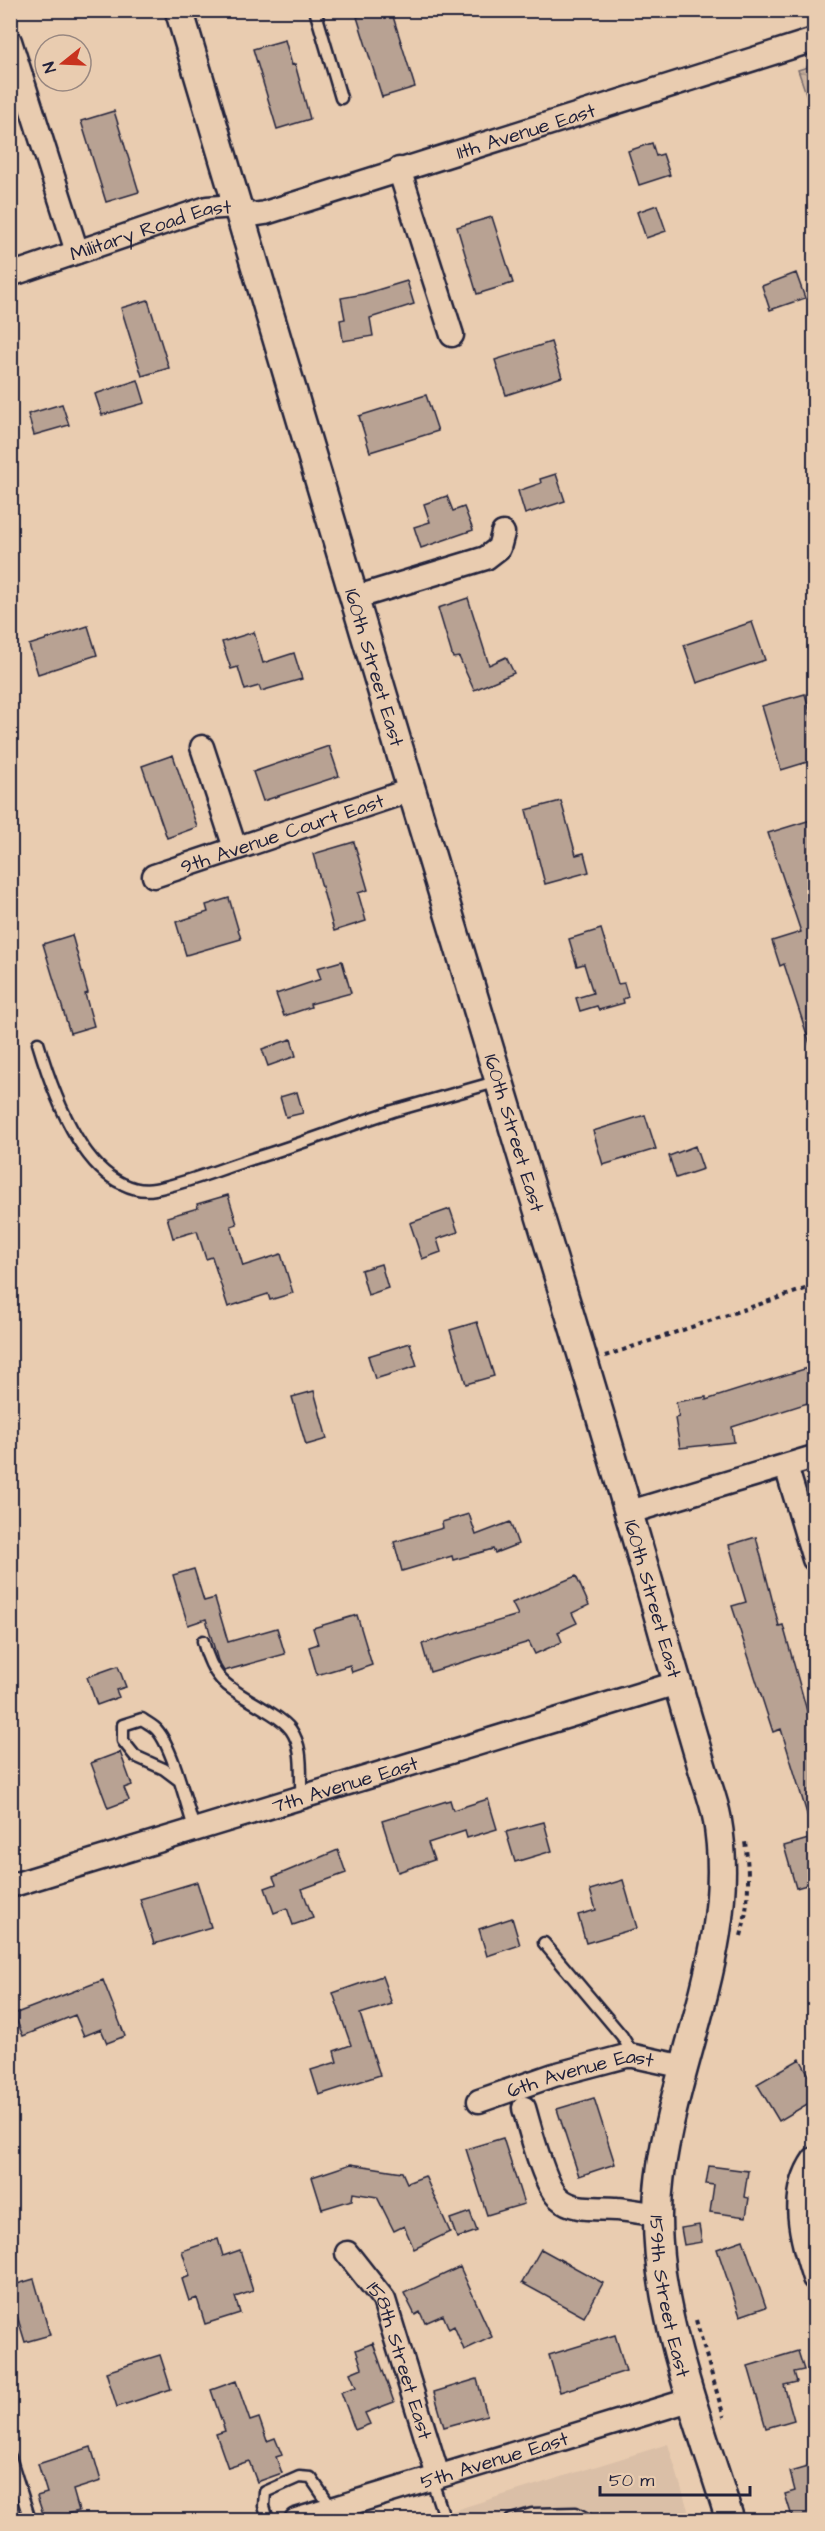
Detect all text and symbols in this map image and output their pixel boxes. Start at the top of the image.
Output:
north arrow [33,33,93,93]
text: N [38,59,62,75]
street label: 11th Avenue East [453,97,599,167]
street label: Military Road East [66,193,232,269]
street label: 160th Street East [337,585,411,750]
street label: 9th Avenue Court East [177,787,388,881]
street label: 160th Street East [477,1051,551,1216]
street label: 160th Street East [617,1516,688,1682]
street label: 7th Avenue East [269,1750,422,1821]
street label: 6th Avenue East [503,2043,656,2105]
street label: 159th Street East [642,2215,697,2381]
street label: 158th Street East [359,2276,439,2443]
street label: 5th Avenue East [417,2425,572,2496]
scale bar [600,2459,750,2497]
text: 50 m [609,2468,654,2493]

